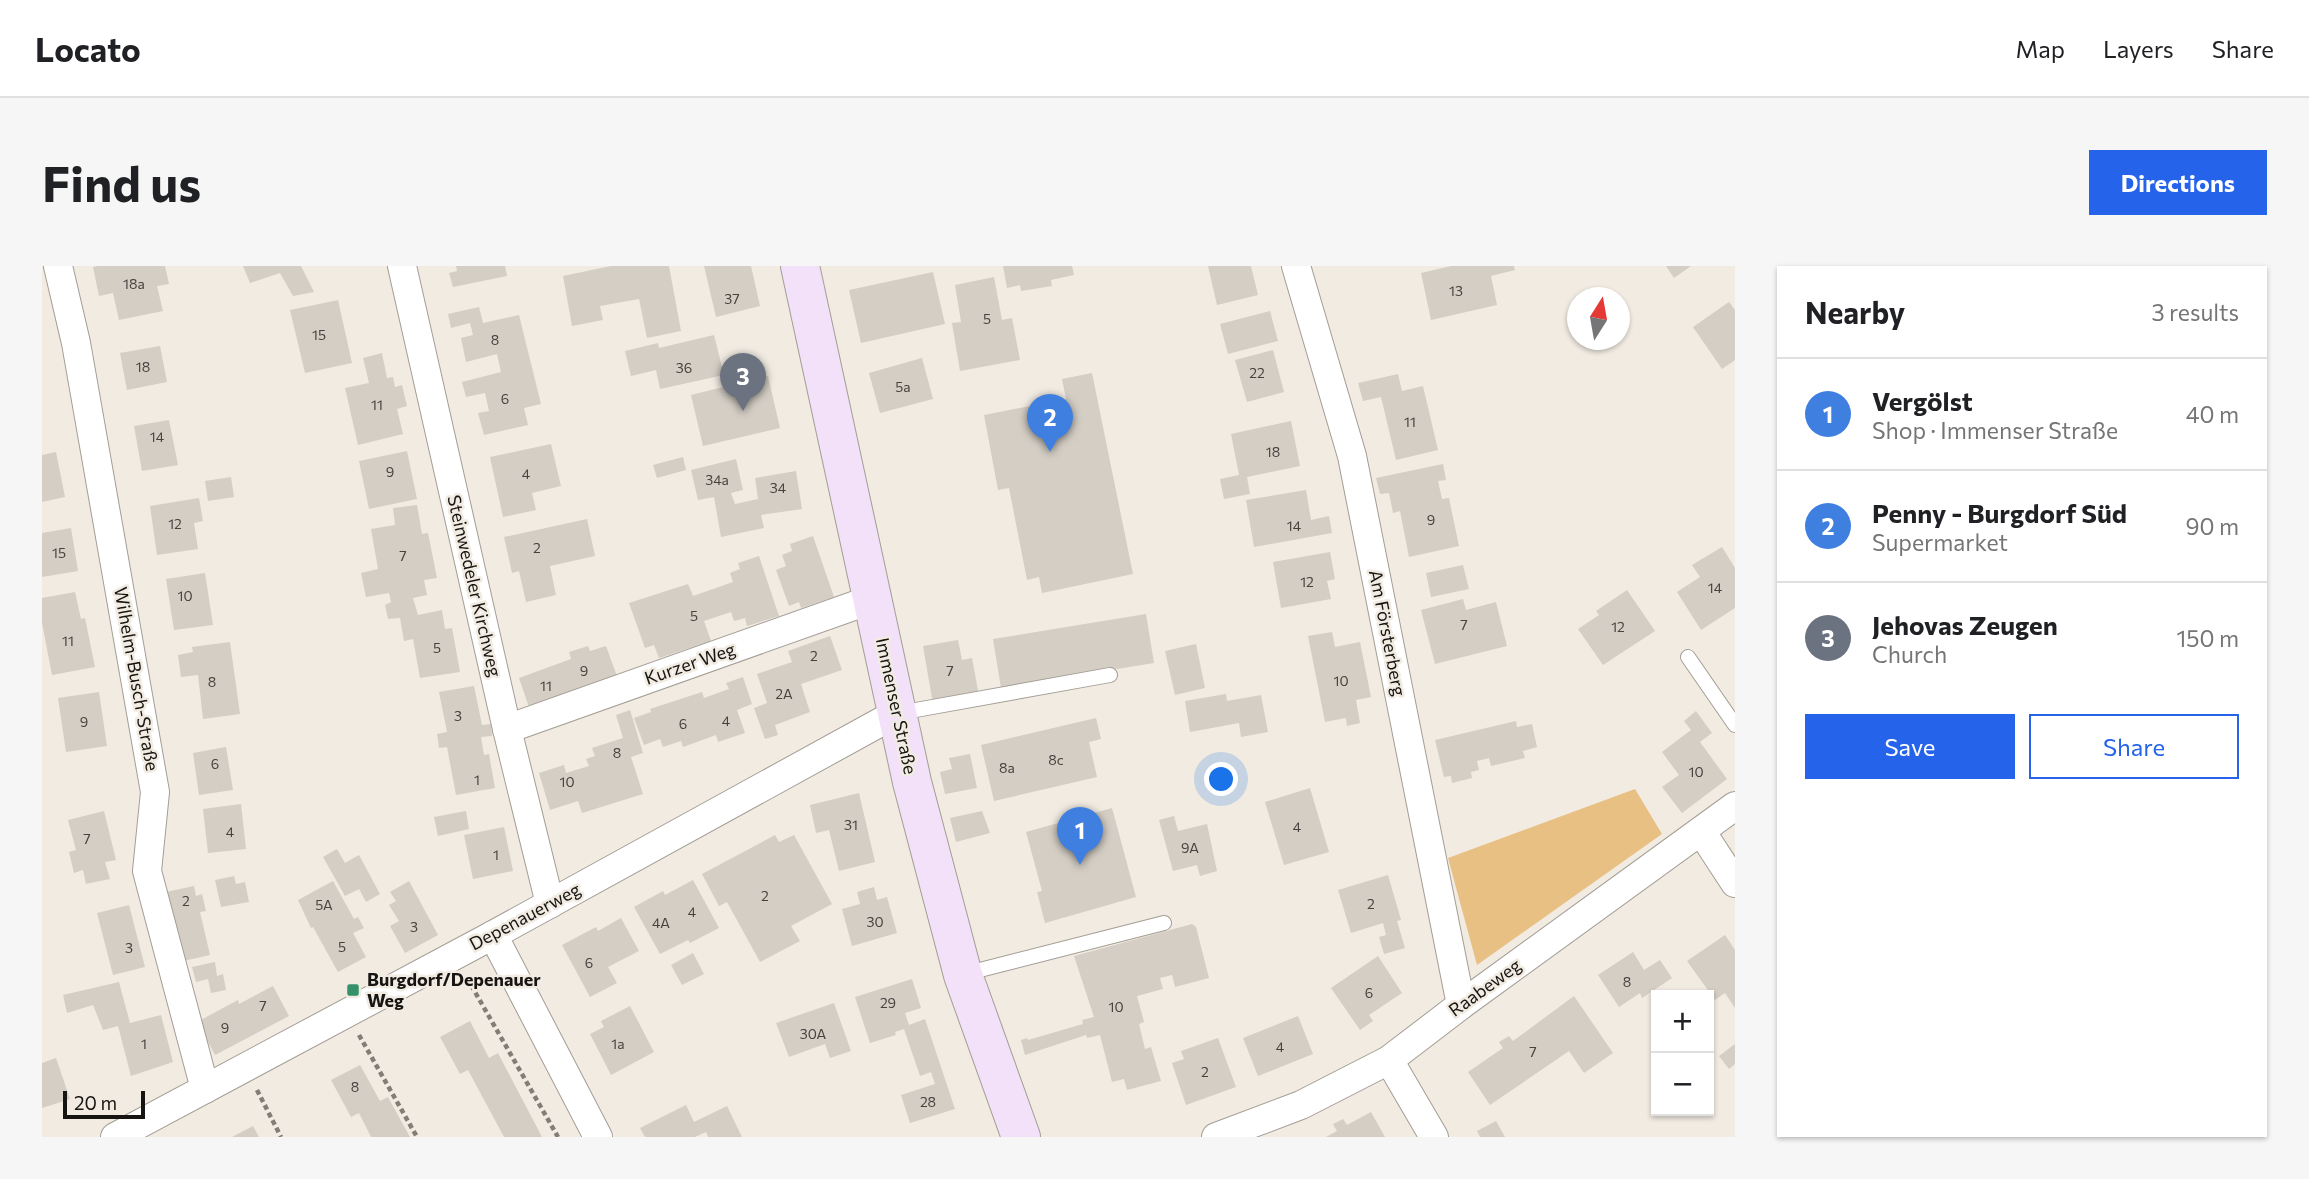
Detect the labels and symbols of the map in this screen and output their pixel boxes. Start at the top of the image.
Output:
house number: 18a [123,275,145,292]
house number: 13 [1449,282,1463,299]
north arrow [1567,287,1630,350]
house number: 37 [724,290,740,307]
house number: 5 [983,310,991,327]
house number: 15 [312,326,326,343]
house number: 8 [491,331,499,348]
pin: 3 [720,353,766,411]
house number: 18 [136,358,150,375]
house number: 36 [676,359,692,376]
house number: 22 [1249,364,1265,381]
house number: 5a [895,378,911,395]
house number: 6 [501,390,509,407]
pin: 2 [1027,394,1073,452]
house number: 11 [371,396,383,413]
house number: 11 [1404,413,1416,430]
house number: 14 [150,428,165,445]
house number: 18 [1266,443,1280,460]
house number: 9 [386,463,394,480]
house number: 4 [522,465,531,482]
house number: 34a [705,471,729,488]
house number: 34 [770,479,787,496]
street label: Steinwedeler Kirchweg [443,493,507,679]
house number: 9 [1427,511,1435,528]
house number: 12 [168,515,182,532]
house number: 14 [1287,517,1302,534]
house number: 2 [533,539,541,556]
house number: 15 [52,544,66,561]
house number: 7 [399,547,407,564]
street label: Am Försterberg [1365,568,1411,698]
house number: 12 [1300,573,1314,590]
house number: 14 [1708,579,1723,596]
street label: Wilhelm-Busch-Straße [110,585,164,773]
house number: 10 [177,587,193,604]
house number: 5 [690,607,698,624]
house number: 7 [1460,616,1468,633]
house number: 12 [1611,618,1625,635]
house number: 11 [62,632,74,649]
street label: Immenser Straße [872,635,922,776]
street label: Kurzer Weg [641,637,738,689]
house number: 5 [433,639,441,656]
house number: 2 [810,647,818,664]
house number: 9 [580,662,588,679]
house number: 7 [946,662,954,679]
house number: 10 [1333,672,1349,689]
house number: 8 [208,673,216,690]
house number: 11 [540,677,552,694]
house number: 2A [775,685,793,702]
house number: 3 [454,707,462,724]
house number: 4 [722,712,731,729]
house number: 9 [80,713,88,730]
house number: 6 [679,715,687,732]
house number: 8 [613,744,621,761]
house number: 8c [1048,751,1064,768]
house number: 6 [211,755,219,772]
house number: 8a [999,759,1015,776]
your location [1204,762,1238,796]
house number: 10 [1688,763,1704,780]
house number: 1 [474,771,480,788]
house number: 10 [559,773,575,790]
pin: 1 [1057,807,1103,865]
house number: 31 [844,816,858,833]
house number: 4 [1293,818,1302,835]
house number: 4 [226,823,235,840]
house number: 7 [83,830,91,847]
house number: 9A [1181,839,1199,856]
house number: 1 [493,846,499,863]
street label: Depenauerweg [465,877,584,955]
house number: 2 [761,887,769,904]
house number: 2 [182,892,190,909]
house number: 2 [1367,895,1375,912]
house number: 5A [315,896,333,913]
house number: 4 [688,903,697,920]
house number: 30 [866,913,884,930]
house number: 4A [652,914,670,931]
house number: 3 [410,918,418,935]
house number: 5 [338,938,346,955]
house number: 3 [125,939,133,956]
street label: Raabeweg [1444,953,1525,1021]
house number: 6 [585,954,593,971]
place label: Burgdorf/Depenauer Weg [367,968,541,1011]
house number: 8 [1623,973,1631,990]
marker: Burgdorf/Depenauer Weg [345,982,361,998]
house number: 6 [1365,984,1373,1001]
house number: 29 [880,994,896,1011]
house number: 7 [259,997,267,1014]
house number: 10 [1108,998,1124,1015]
house number: 9 [221,1019,229,1036]
house number: 30A [800,1025,827,1042]
house number: 1 [141,1035,147,1052]
house number: 1a [611,1035,625,1052]
house number: 4 [1276,1038,1285,1055]
house number: 7 [1529,1043,1537,1060]
house number: 2 [1201,1063,1209,1080]
house number: 8 [351,1078,359,1095]
scale bar [63,1088,145,1120]
house number: 28 [920,1093,936,1110]

